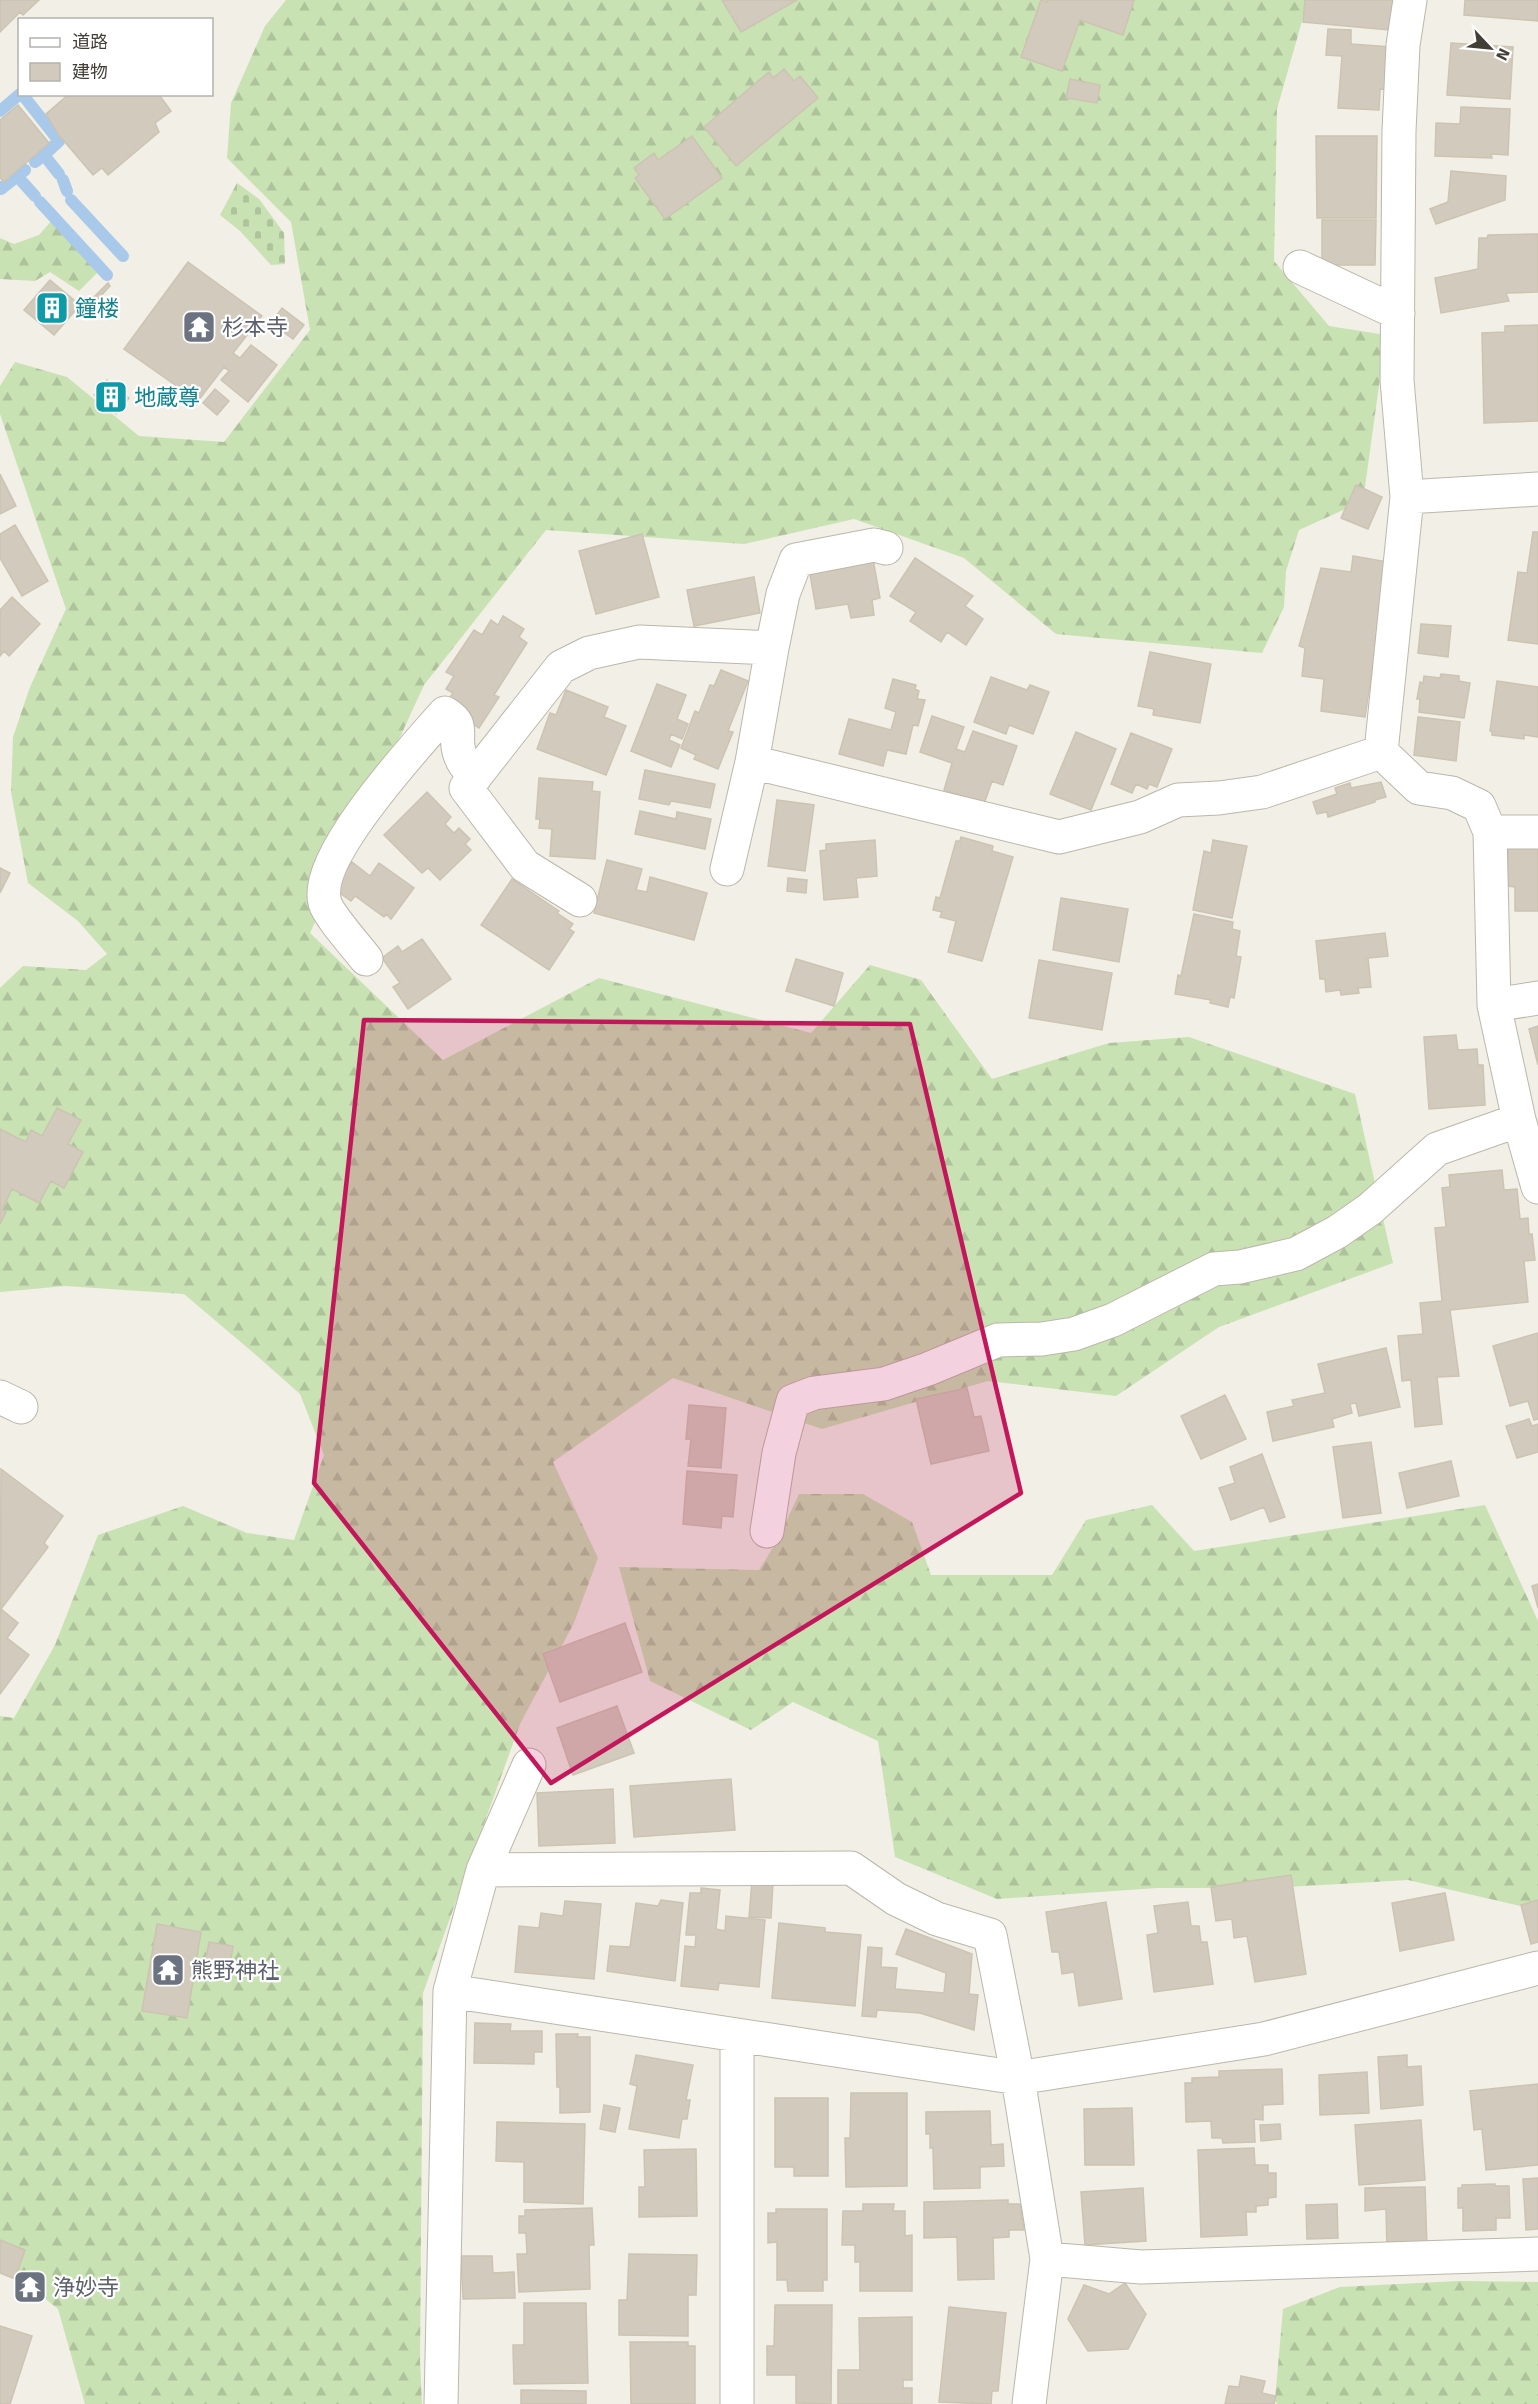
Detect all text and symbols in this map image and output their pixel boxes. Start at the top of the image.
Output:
legend [18,18,213,96]
north arrow [1460,18,1520,78]
text: 道路 [72,31,108,53]
text: N [1491,45,1514,64]
text: 建物 [72,61,108,83]
building icon: 鐘楼 [34,290,70,326]
place label: 鐘楼 [75,295,119,322]
temple icon: 杉本寺 [181,309,217,345]
place label: 杉本寺 [222,314,288,341]
building icon: 地蔵尊 [93,379,129,415]
place label: 地蔵尊 [134,384,200,411]
temple icon: 熊野神社 [150,1952,186,1988]
place label: 熊野神社 [191,1957,279,1984]
temple icon: 浄妙寺 [12,2269,48,2305]
place label: 浄妙寺 [53,2274,119,2301]

